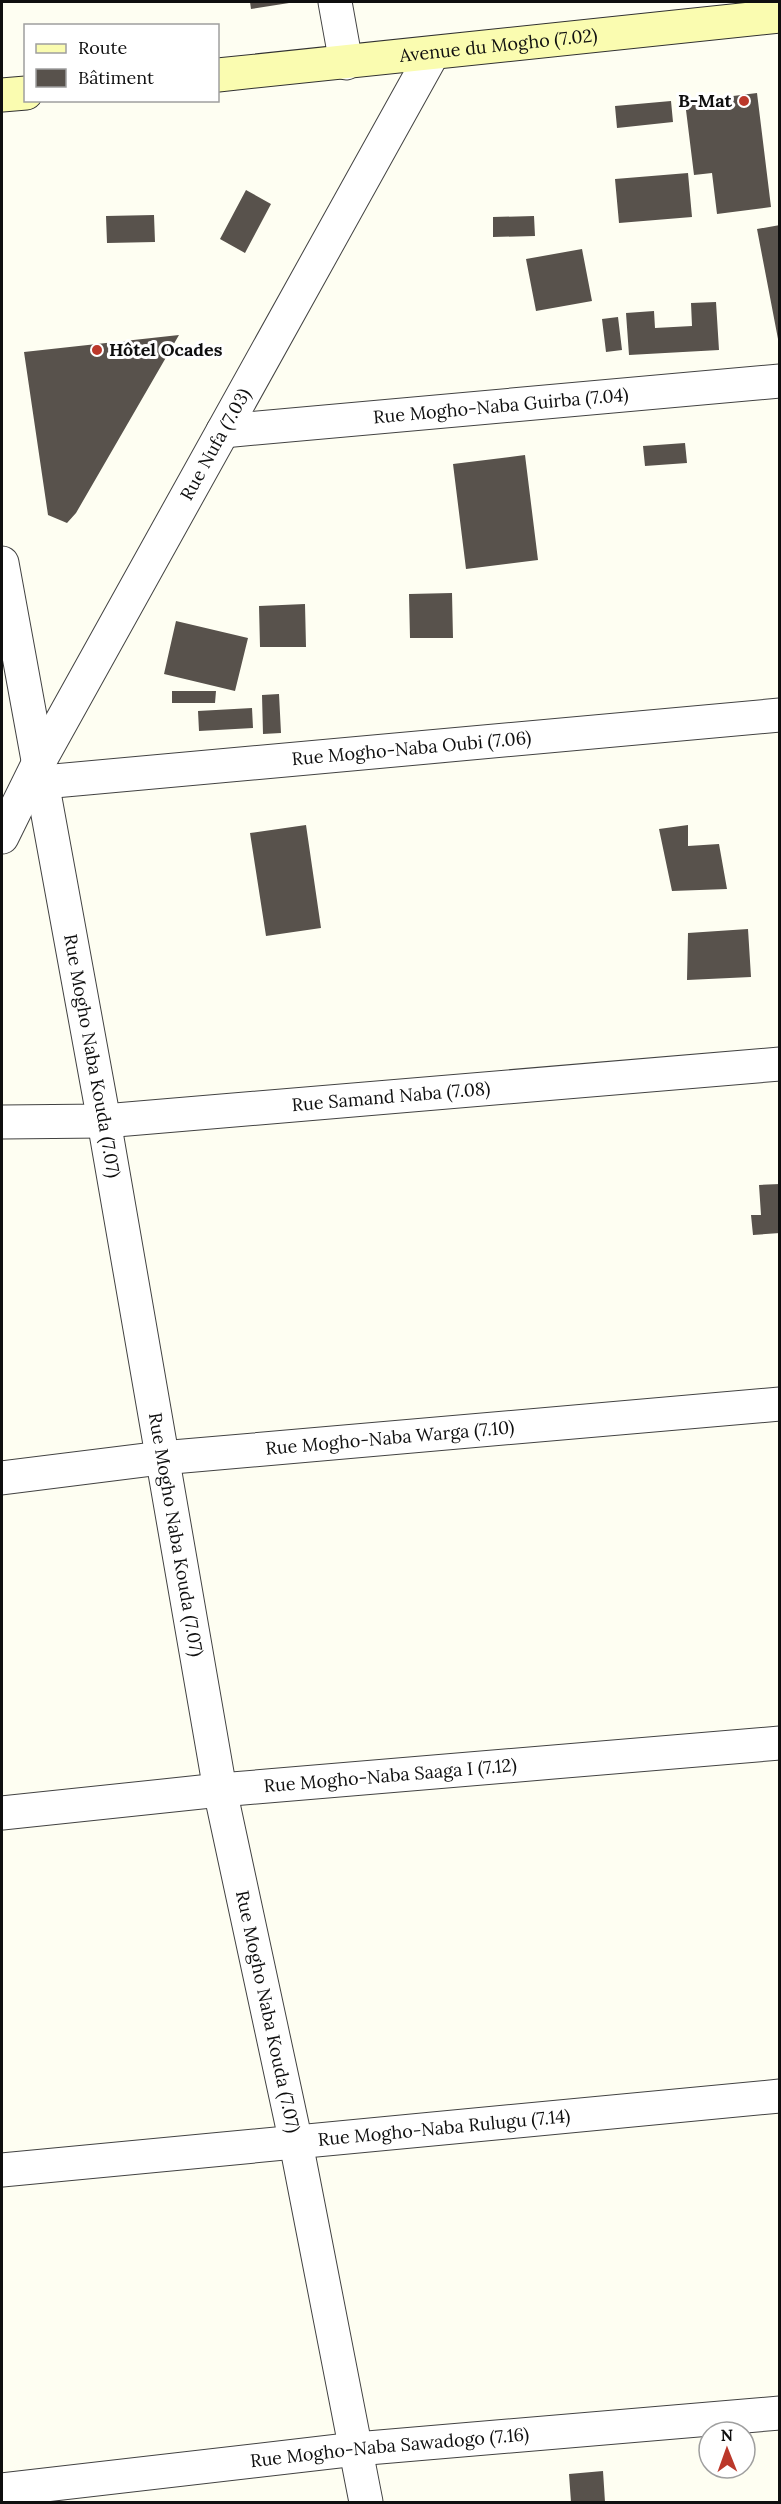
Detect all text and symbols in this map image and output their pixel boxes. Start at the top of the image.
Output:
street label: Avenue du Mogho (7.02) [397,23,599,67]
legend [24,24,219,102]
text: Route [78,36,127,59]
text: Bâtiment [78,66,154,89]
place label: B-Mat [678,89,733,112]
marker: B-Mat [737,94,751,108]
place label: Hôtel Ocades [109,338,223,361]
marker: Hôtel Ocades [90,343,104,357]
street label: Rue Mogho-Naba Guirba (7.04) [372,383,630,428]
street label: Rue Nufa (7.03) [175,384,255,504]
street label: Rue Mogho-Naba Oubi (7.06) [291,726,532,770]
street label: Rue Mogho Naba Kouda (7.07) [59,932,126,1179]
street label: Rue Samand Naba (7.08) [291,1076,491,1116]
street label: Rue Mogho Naba Kouda (7.07) [144,1411,209,1658]
street label: Rue Mogho-Naba Warga (7.10) [264,1415,515,1460]
street label: Rue Mogho-Naba Saaga I (7.12) [263,1753,518,1797]
street label: Rue Mogho Naba Kouda (7.07) [231,1888,305,2135]
street label: Rue Mogho-Naba Rulugu (7.14) [317,2104,571,2151]
north arrow [697,2420,757,2480]
street label: Rue Mogho-Naba Sawadogo (7.16) [249,2422,530,2472]
text: N [720,2425,733,2445]

